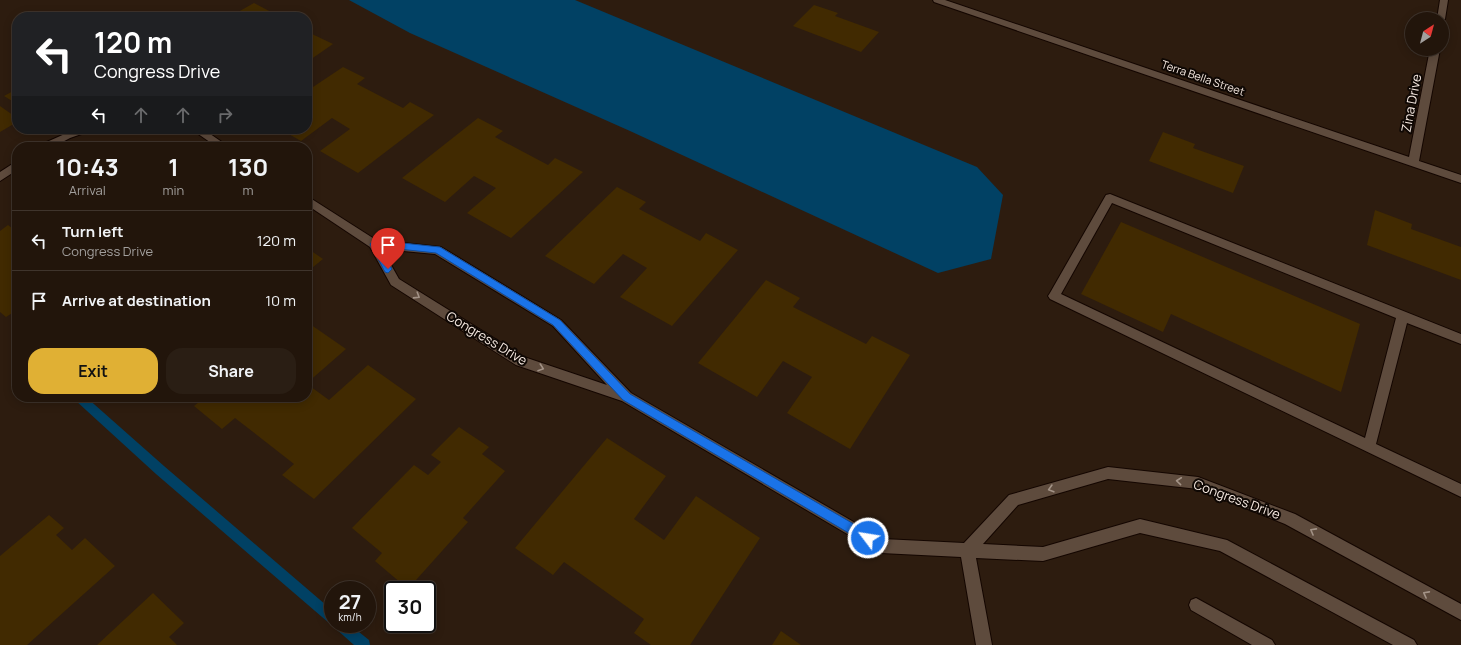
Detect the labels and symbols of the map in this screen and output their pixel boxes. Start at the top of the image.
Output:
north arrow [1405,12,1449,56]
street label: Terra Bella Street [1160,56,1247,99]
street label: Zina Drive [1397,72,1426,134]
pin [371,228,405,269]
one-way arrow [412,291,419,298]
street label: Congress Drive [443,307,531,369]
one-way arrow [537,363,544,371]
street label: Congress Drive [1191,475,1283,523]
one-way arrow [1176,476,1182,485]
one-way arrow [1048,485,1055,493]
position arrow [847,517,889,559]
one-way arrow [1309,529,1317,536]
speed limit sign: 30 [384,581,436,633]
one-way arrow [1423,591,1431,598]

